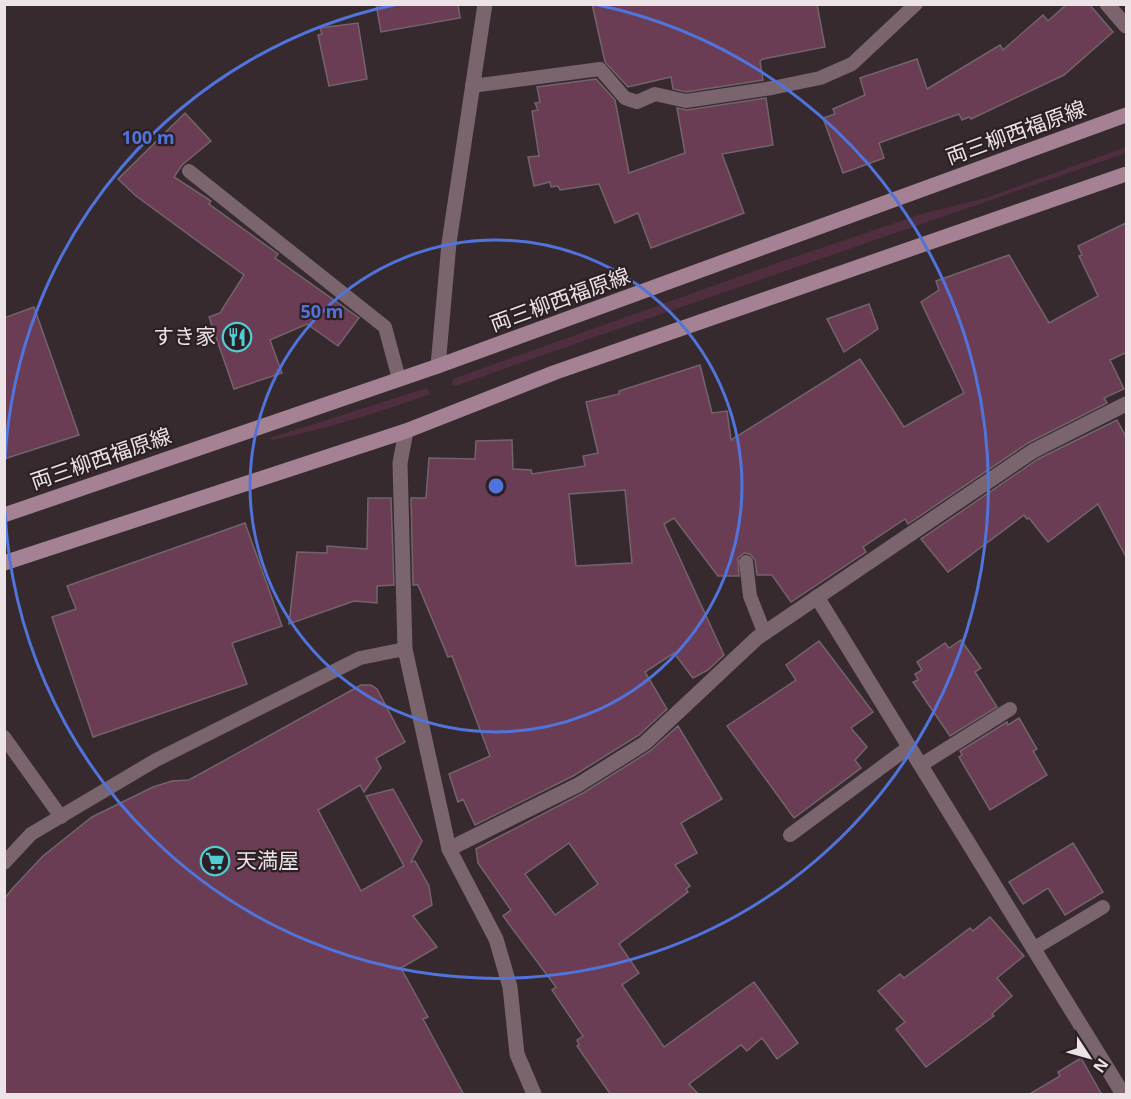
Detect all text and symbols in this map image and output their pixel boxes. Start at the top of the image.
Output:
street label: 両三柳西福原線 [942,94,1090,170]
text: 100 m [121,125,175,149]
street label: 両三柳西福原線 [486,261,634,337]
text: 50 m [301,299,343,323]
restaurant icon: すき家 [221,321,253,353]
place label: すき家 [153,322,216,350]
street label: 両三柳西福原線 [27,421,175,495]
centre of rings [486,476,506,496]
supermarket icon: 天満屋 [199,845,231,877]
place label: 天満屋 [236,846,299,874]
north arrow [1059,1027,1119,1087]
text: N [1088,1054,1114,1078]

